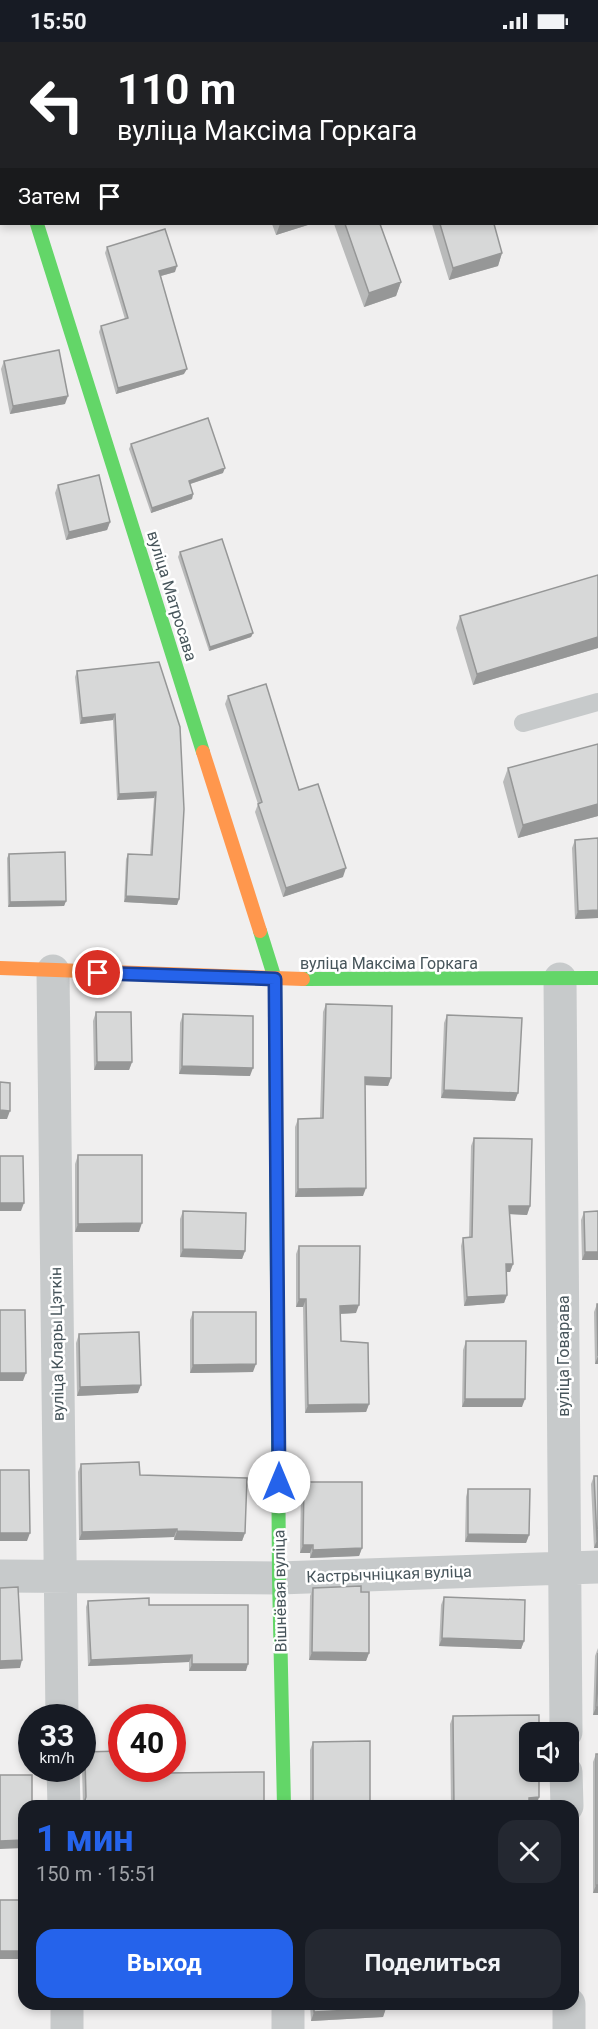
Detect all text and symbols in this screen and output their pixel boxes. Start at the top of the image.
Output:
text: 15:50 [30,9,87,34]
text: 110 m [117,65,236,114]
icon: left [18,66,96,144]
text: вуліца Максіма Горкага [117,115,417,147]
icon: arrive [93,180,126,213]
text: Затем [18,184,81,209]
street label: вуліца Матросава [143,529,201,663]
pin [72,947,123,998]
street label: вуліца Максіма Горкага [300,954,478,973]
icon: arrive [81,956,114,989]
street label: вуліца Клары Цэткін [46,1267,68,1421]
street label: вуліца Говарава [554,1295,573,1417]
position arrow [247,1450,311,1514]
street label: Вішнёвая вуліца [269,1529,291,1653]
street label: Кастрычніцкая вуліца [306,1562,472,1586]
speed limit sign: 40 [108,1704,186,1782]
text: 33 [40,1718,74,1753]
map controls [519,1722,579,1782]
button: sound [519,1722,579,1782]
text: km/h [39,1749,75,1767]
text: 1 мин [36,1818,134,1860]
button: close [498,1820,561,1883]
text: 150 m · 15:51 [36,1862,157,1886]
button: Выход [36,1929,293,1998]
button: Поделиться [305,1929,561,1998]

